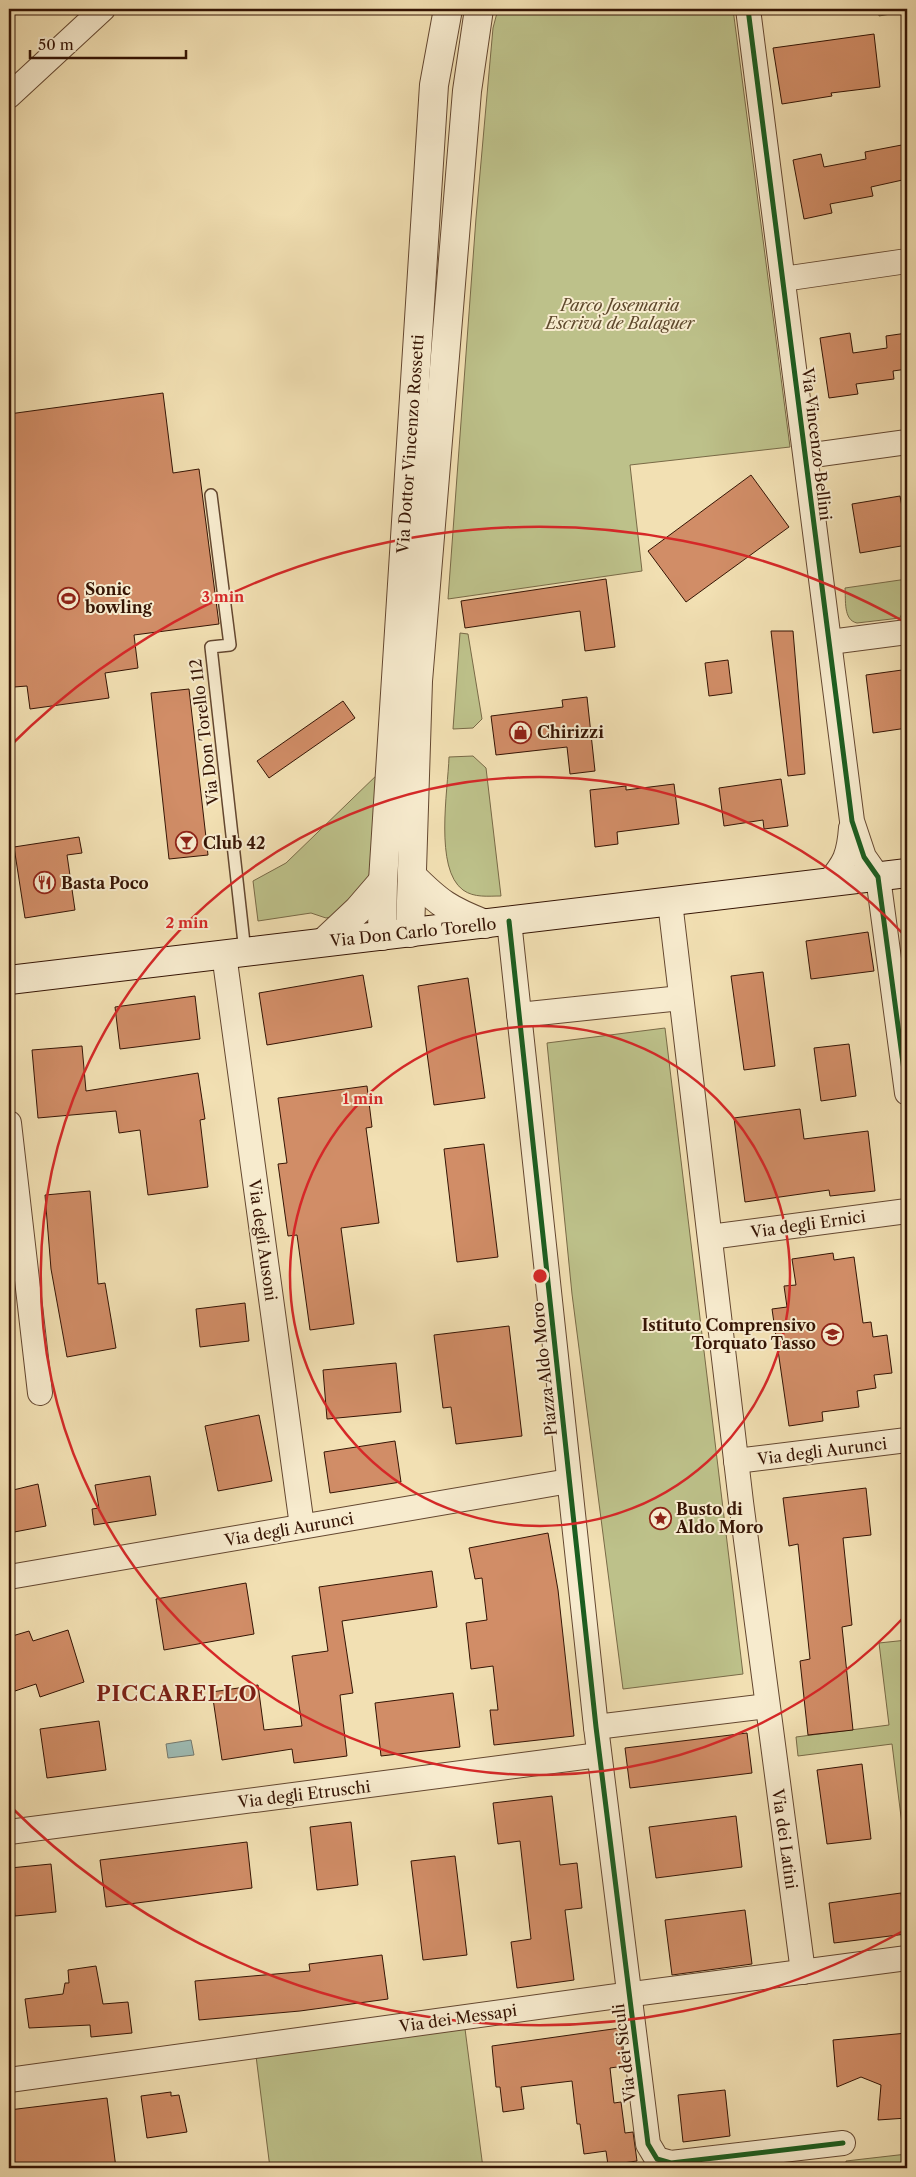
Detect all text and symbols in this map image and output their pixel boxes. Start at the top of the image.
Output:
scale bar [30,28,186,60]
text: 50 m [38,35,74,54]
park label: Parco Josemaria Escrivà de Balaguer [544,295,696,333]
street label: Via Dottor Vincenzo Rossetti [392,334,428,555]
street label: Via Vincenzo Bellini [798,365,836,522]
place label: Sonic bowling [84,579,153,617]
sports icon: Sonic bowling [57,586,81,610]
text: 3 min [202,587,245,606]
street label: Via Don Torello 112 [185,658,223,807]
shop icon: Chirizzi [509,720,533,744]
place label: Chirizzi [537,722,604,742]
bar icon: Club 42 [175,831,199,855]
place label: Club 42 [203,833,265,853]
restaurant icon: Basta Poco [33,871,57,895]
place label: Basta Poco [61,873,149,893]
text: 2 min [165,913,209,932]
street label: Via Don Carlo Torello [328,913,497,951]
text: 1 min [342,1089,384,1108]
street label: Via degli Ausoni [244,1177,281,1302]
street label: Via degli Ernici [748,1206,867,1242]
centre of rings [531,1267,549,1285]
street label: Piazza Aldo Moro [527,1301,561,1437]
place label: Istituto Comprensivo Torquato Tasso [642,1315,816,1353]
school or university icon: Istituto Comprensivo Torquato Tasso [820,1322,844,1346]
street label: Via degli Aurunci [755,1433,888,1469]
place label: Busto di Aldo Moro [675,1499,763,1537]
place icon: Busto di Aldo Moro [648,1506,672,1530]
street label: Via degli Aurunci [222,1508,355,1550]
district label: PICCARELLO [96,1681,258,1706]
street label: Via degli Etruschi [236,1776,372,1812]
street label: Via dei Latini [768,1787,802,1891]
street label: Via dei Messapi [397,2000,518,2036]
street label: Via dei Siculi [608,2002,640,2104]

